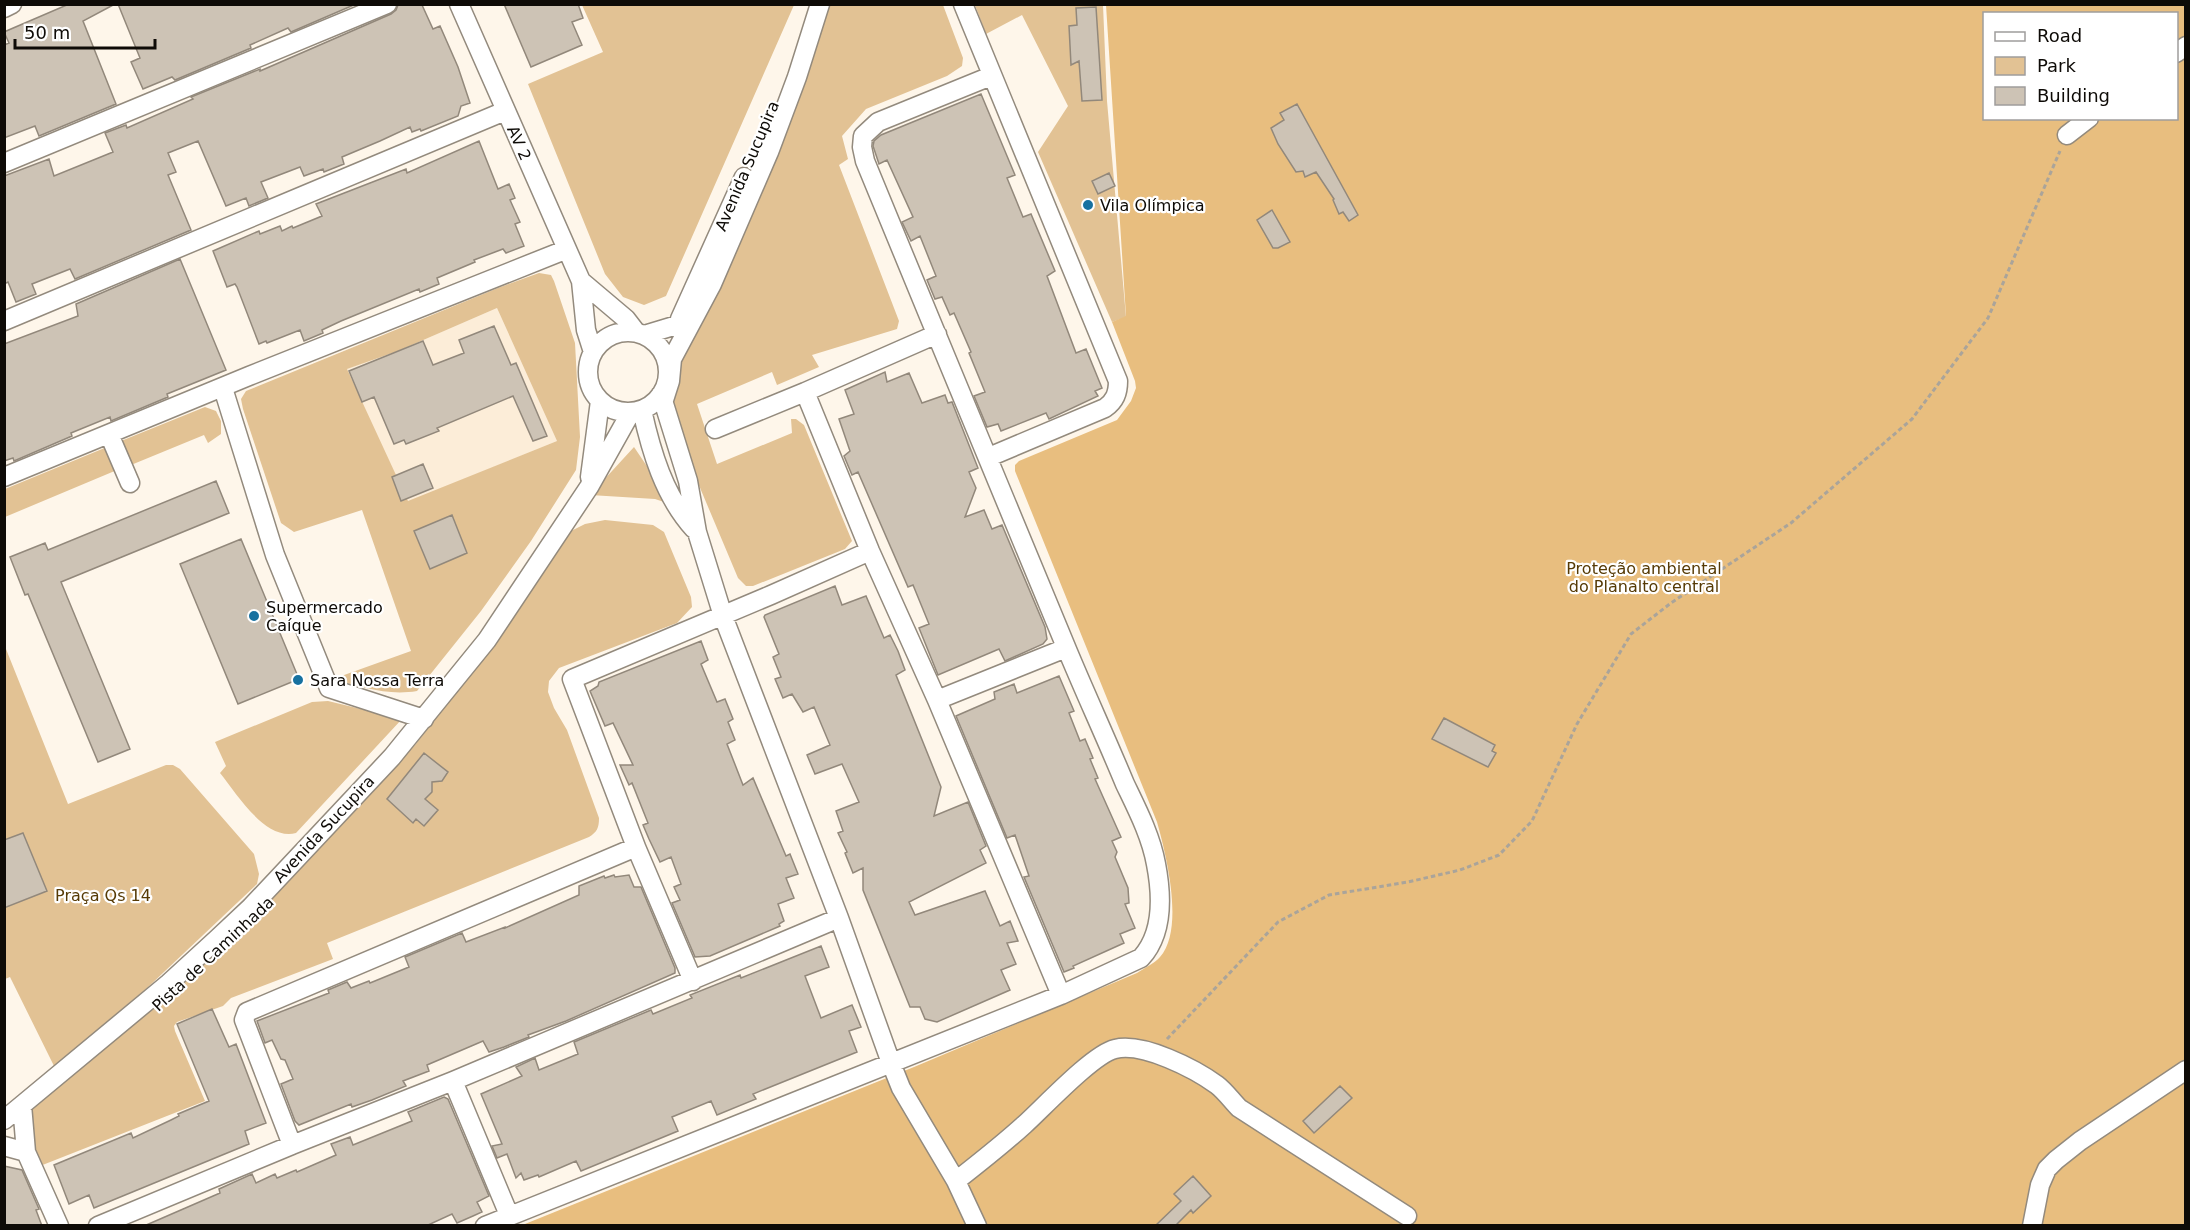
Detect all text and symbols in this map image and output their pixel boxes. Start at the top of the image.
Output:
scale bar [15,12,154,50]
legend [1983,12,2178,120]
text: 50 m [24,22,70,43]
text: Road [2037,25,2082,46]
text: Park [2037,55,2076,76]
text: Building [2037,85,2110,106]
street label: Avenida Sucupira [711,98,783,234]
street label: AV 2 [503,123,535,163]
place label: Vila Olímpica [1100,196,1205,215]
marker: Vila Olímpica [1081,198,1095,212]
park label: Proteção ambiental do Planalto central [1566,559,1722,596]
place label: Supermercado Caíque [266,598,383,635]
marker: Supermercado Caíque [247,609,261,623]
place label: Sara Nossa Terra [310,671,444,690]
marker: Sara Nossa Terra [291,673,305,687]
street label: Avenida Sucupira [270,772,378,886]
park label: Praça Qs 14 [55,886,151,905]
street label: Pista de Caminhada [148,893,278,1015]

